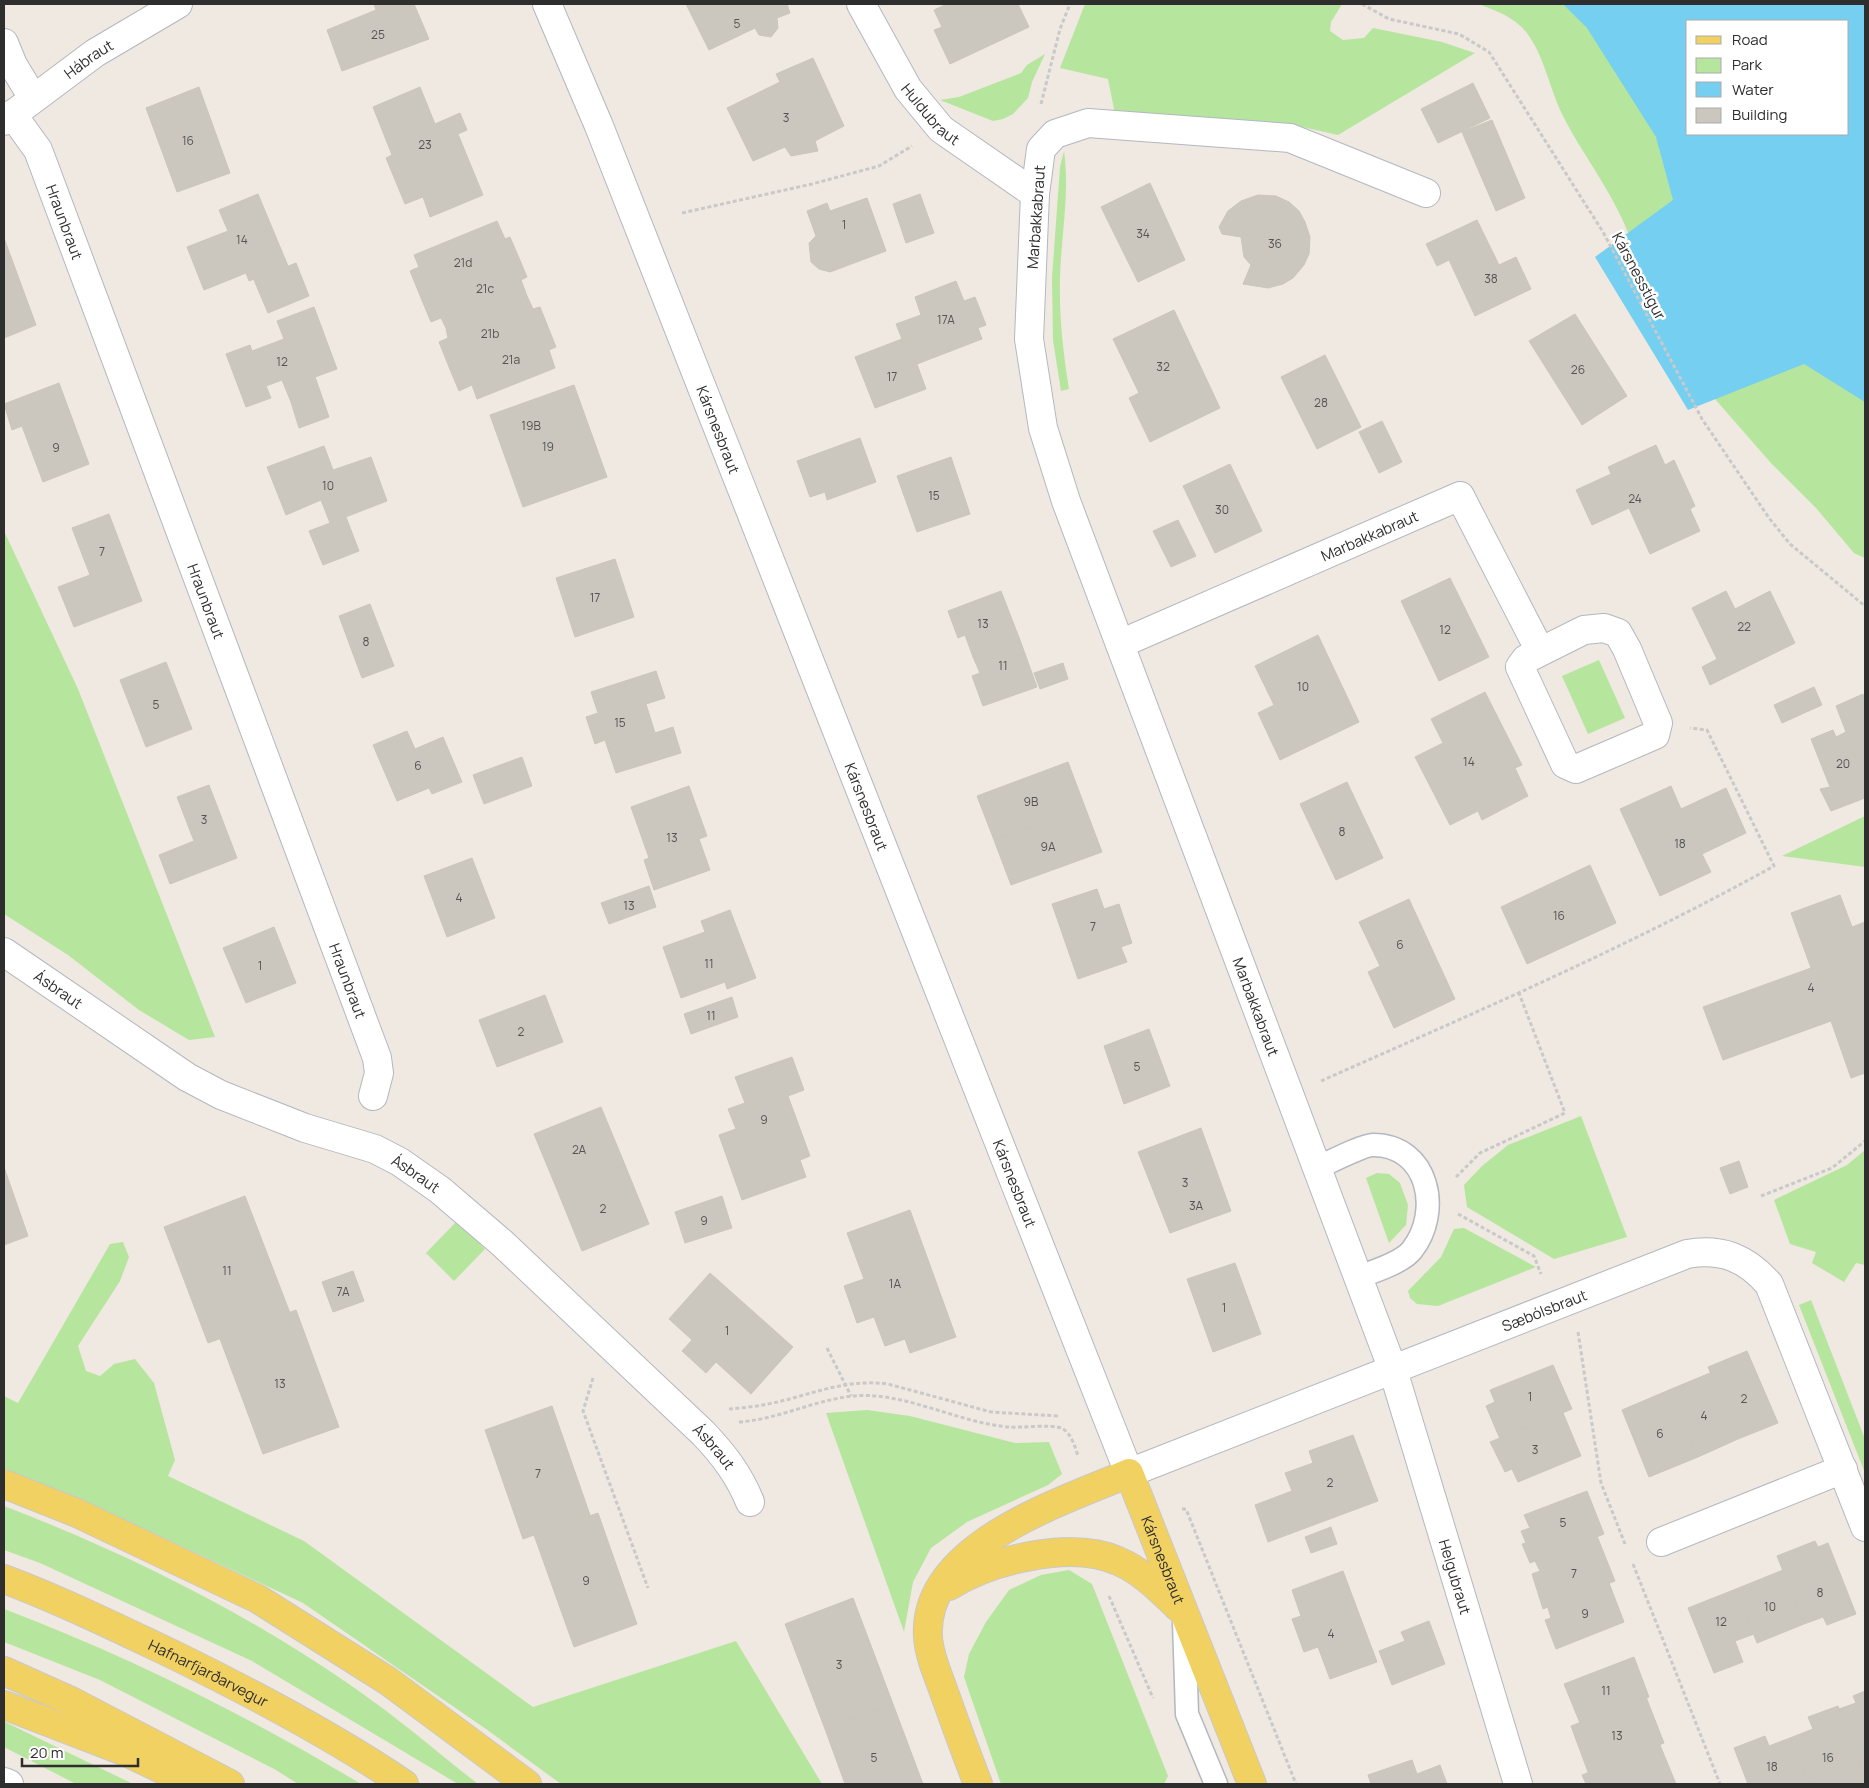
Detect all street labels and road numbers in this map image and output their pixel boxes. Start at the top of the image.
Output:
street label: Hábraut [59,34,117,83]
street label: Huldubraut [897,78,964,150]
street label: Marbakkabraut [1022,164,1050,270]
street label: Hraunbraut [41,181,88,262]
street label: Kársnesstígur [1607,229,1671,324]
street label: Kársnesbraut [692,383,745,477]
street label: Marbakkabraut [1317,505,1421,566]
street label: Hraunbraut [183,561,230,642]
street label: Kársnesbraut [840,759,894,854]
street label: Hraunbraut [324,940,372,1021]
street label: Marbakkabraut [1228,954,1284,1059]
street label: Ásbraut [30,965,87,1013]
street label: Kársnesbraut [988,1136,1042,1231]
street label: Ásbraut [388,1149,444,1197]
street label: Sæbólsbraut [1499,1284,1590,1336]
street label: Ásbraut [689,1419,740,1473]
street label: Kársnesbraut [1136,1513,1190,1607]
street label: Helgubraut [1434,1536,1477,1617]
street label: Hafnarfjarðarvegur [145,1634,272,1712]

